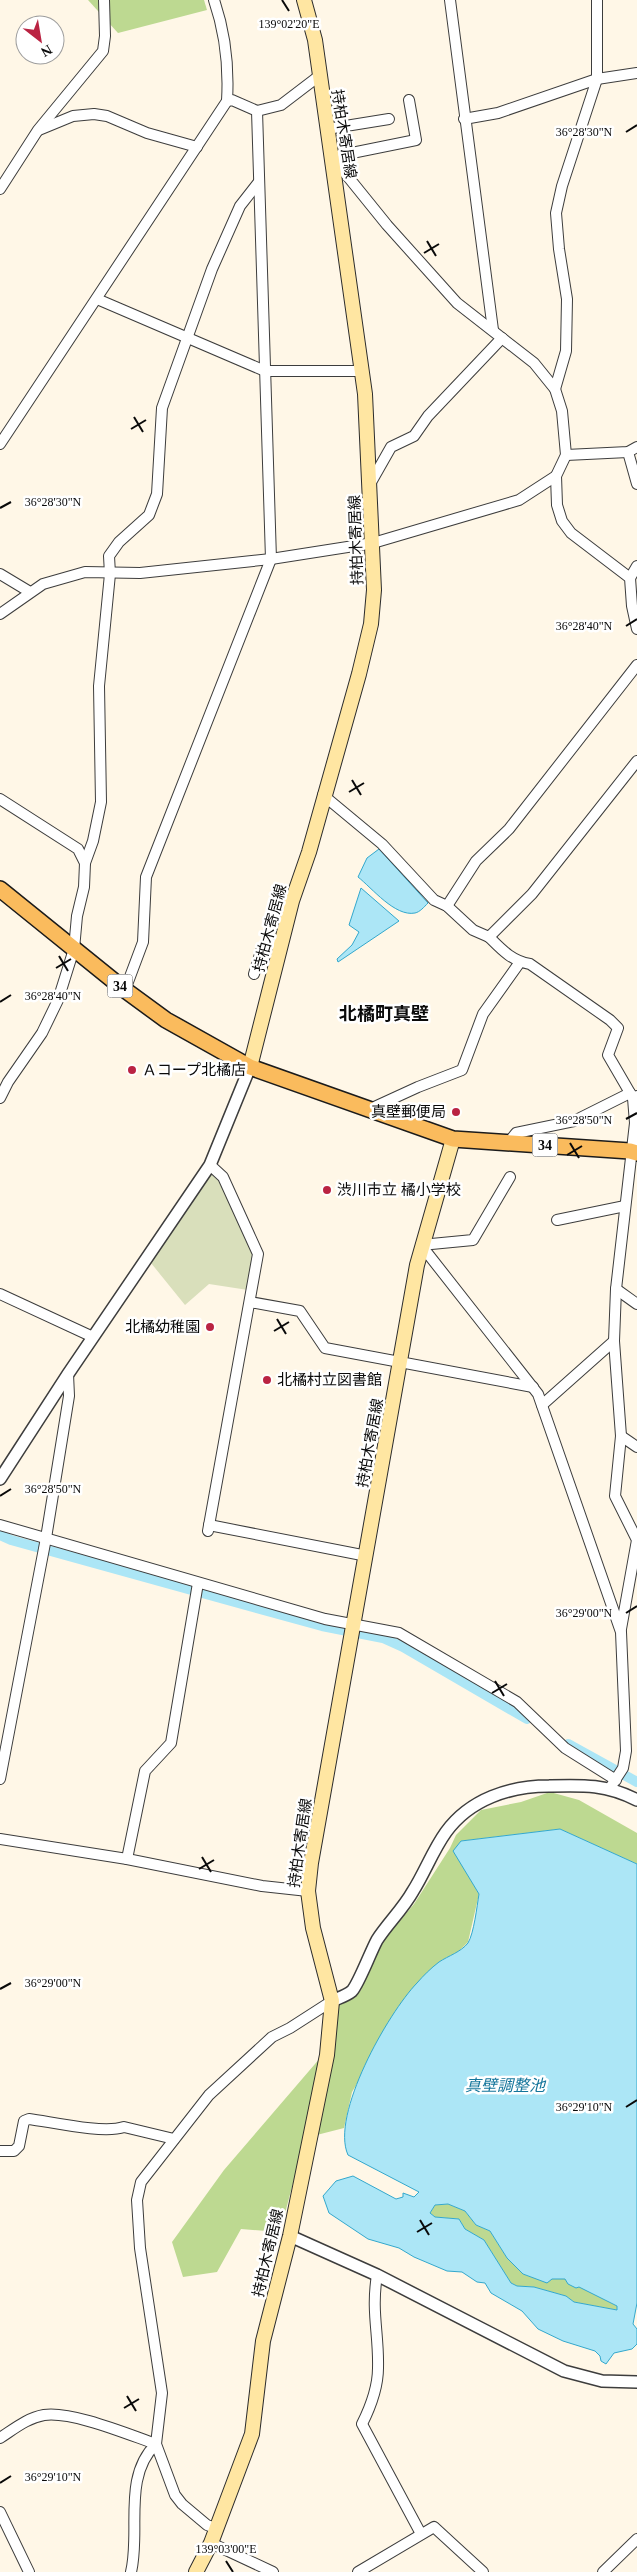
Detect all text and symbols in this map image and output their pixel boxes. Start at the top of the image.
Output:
north arrow [15,15,65,65]
text: 139°02'20"E [258,17,320,31]
text: N [38,42,55,60]
street label: 持柏木寄居線 [329,88,360,180]
text: 36°28'30"N [556,125,613,139]
text: 36°28'30"N [25,495,82,509]
street label: 持柏木寄居線 [345,495,366,585]
text: 36°28'40"N [556,619,613,633]
street label: 持柏木寄居線 [250,882,289,974]
road number: 34 [108,974,132,998]
text: 36°28'40"N [25,989,82,1003]
district label: 北橘町真壁 [339,1004,429,1024]
place label: Ａコープ北橘店 [142,1061,246,1078]
marker: Ａコープ北橘店 [126,1064,138,1076]
place label: 真壁郵便局 [371,1104,446,1120]
marker: 真壁郵便局 [450,1106,462,1118]
text: 36°28'50"N [556,1113,613,1127]
road number: 34 [532,1134,558,1156]
place label: 渋川市立 橘小学校 [337,1182,461,1198]
marker: 渋川市立 橘小学校 [321,1184,333,1196]
place label: 北橘幼稚園 [125,1318,200,1335]
marker: 北橘幼稚園 [204,1321,216,1333]
place label: 北橘村立図書館 [277,1371,382,1388]
marker: 北橘村立図書館 [261,1374,273,1386]
street label: 持柏木寄居線 [353,1397,386,1489]
text: 36°28'50"N [25,1482,82,1496]
text: 36°29'00"N [556,1606,613,1620]
street label: 持柏木寄居線 [285,1797,314,1889]
text: 36°29'00"N [25,1976,82,1990]
water label: 真壁調整池 [465,2077,547,2094]
text: 36°29'10"N [556,2100,613,2114]
street label: 持柏木寄居線 [249,2207,286,2299]
text: 36°29'10"N [25,2470,82,2484]
text: 139°03'00"E [195,2542,257,2556]

